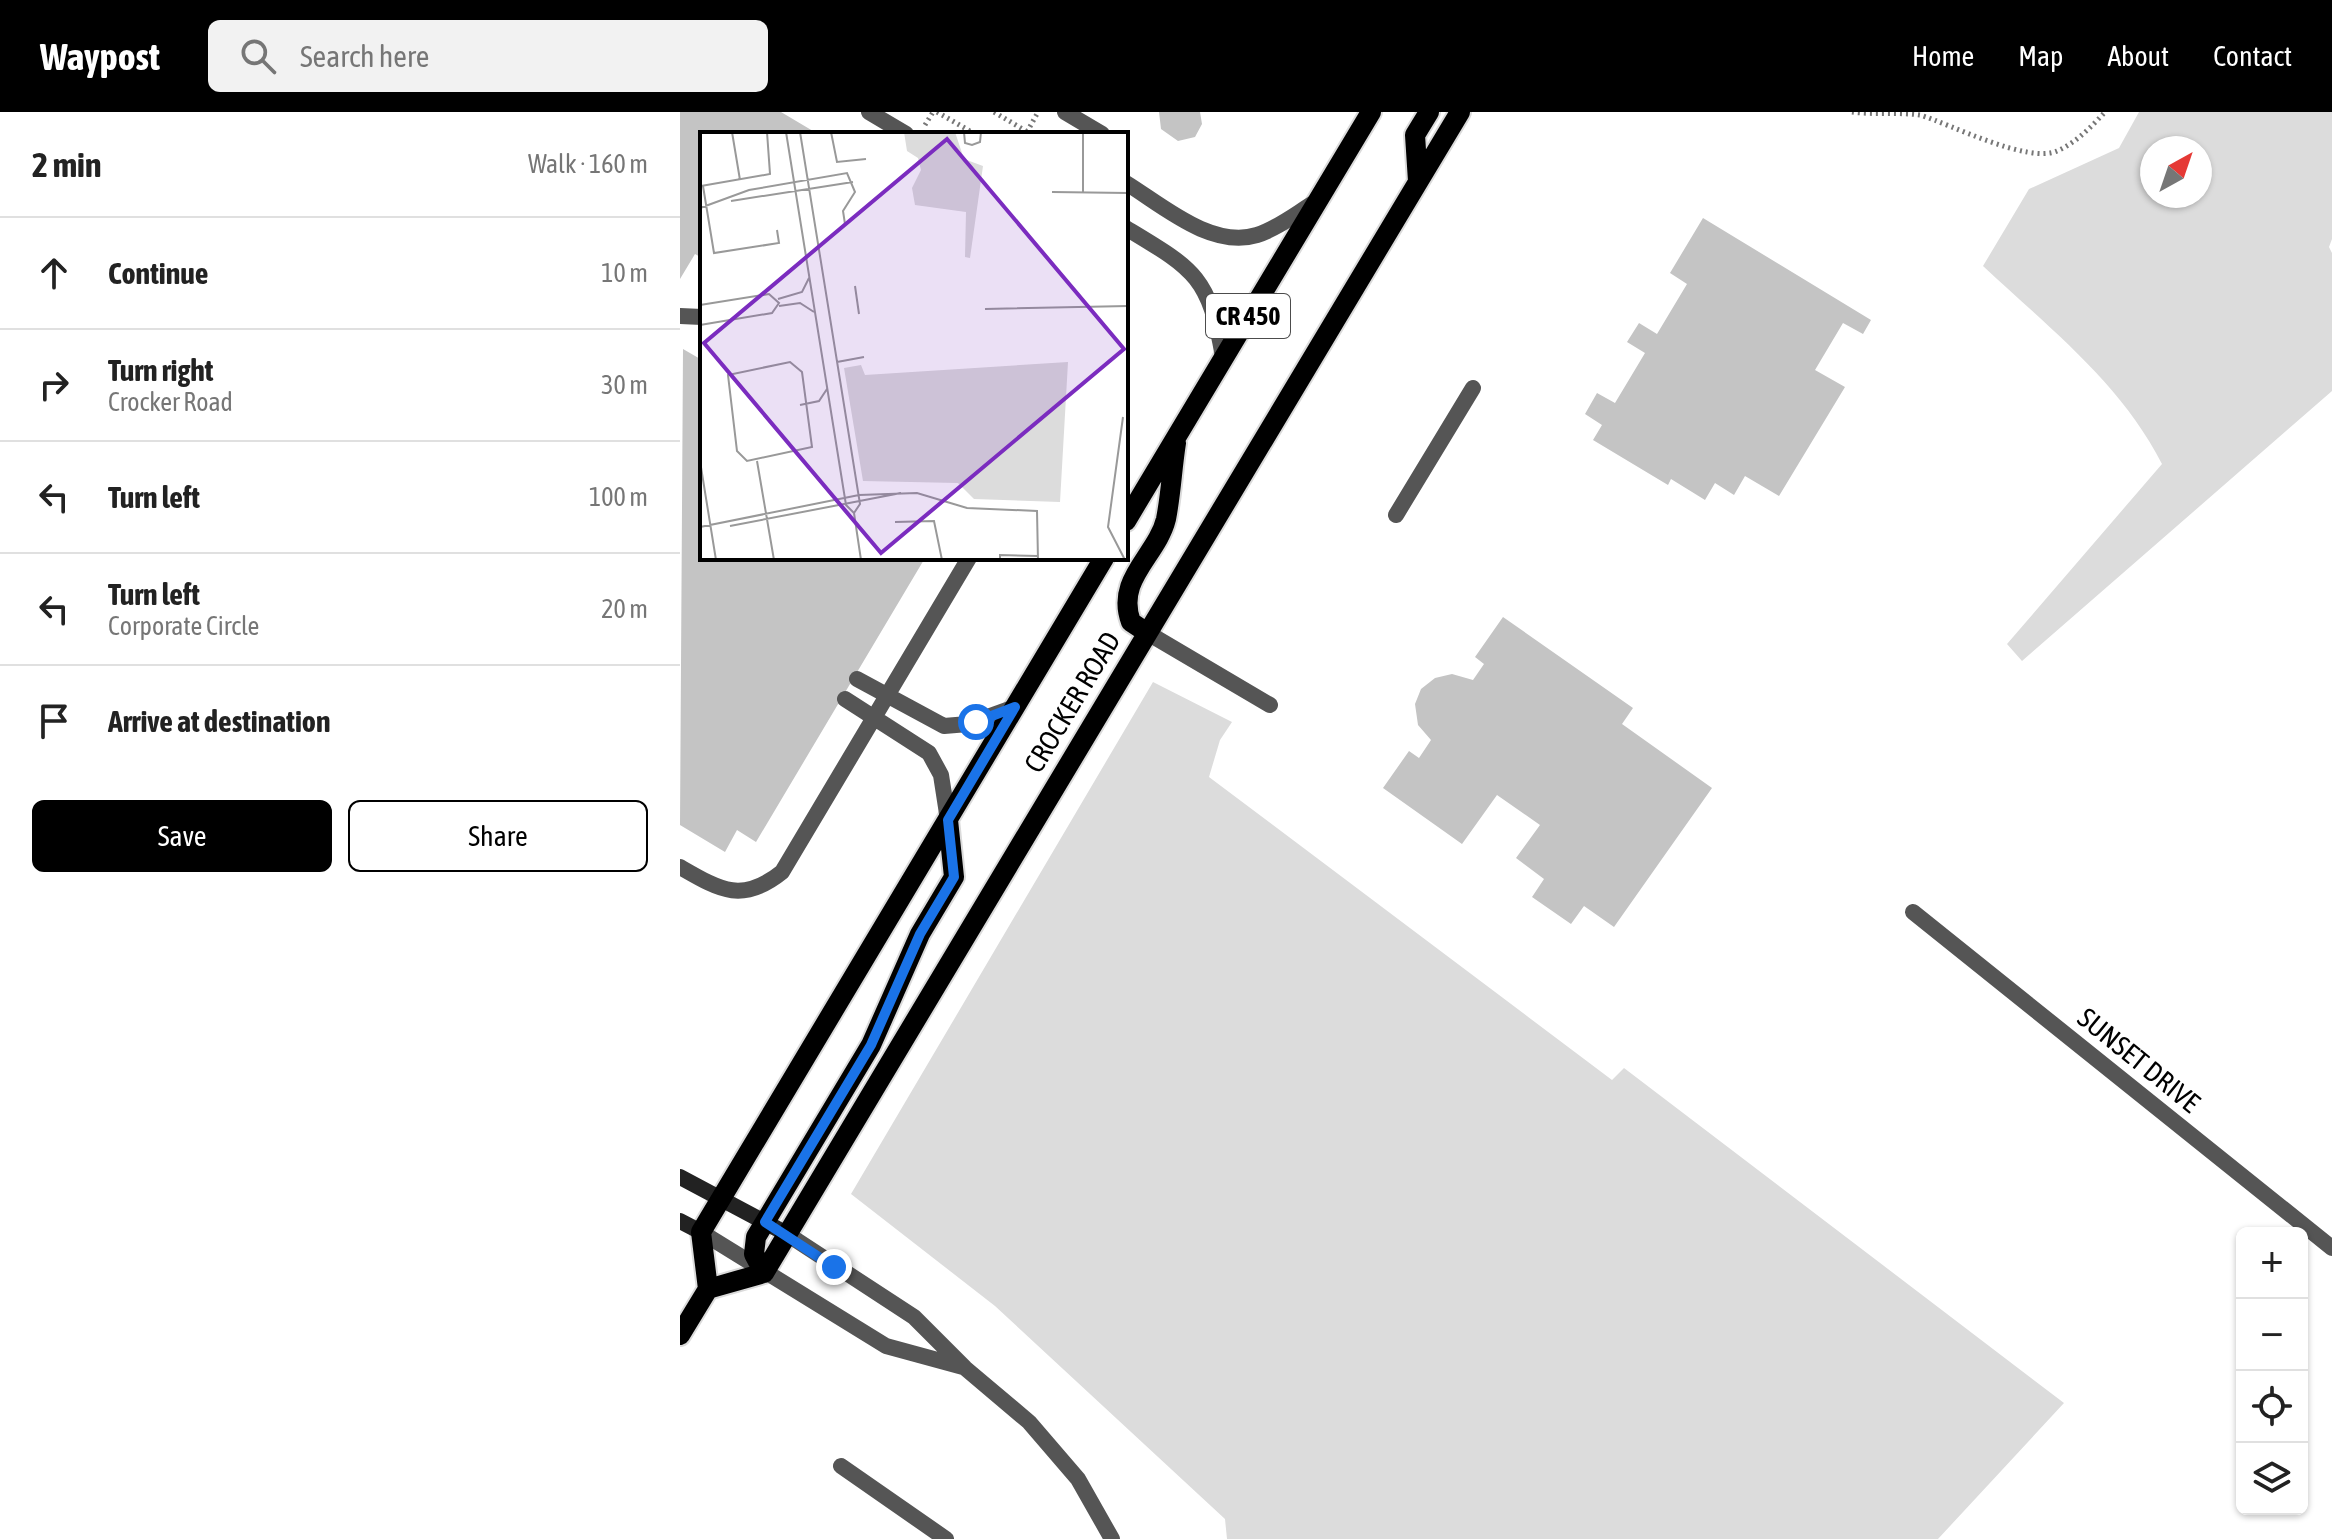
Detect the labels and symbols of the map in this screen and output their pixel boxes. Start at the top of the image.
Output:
inset map [700,132,1128,560]
north arrow [2140,136,2212,208]
road number: CR 450 [1206,294,1290,338]
street label: CROCKER ROAD [1018,626,1126,778]
route start [958,704,994,740]
street label: SUNSET DRIVE [2072,1001,2206,1119]
route end [816,1249,852,1285]

